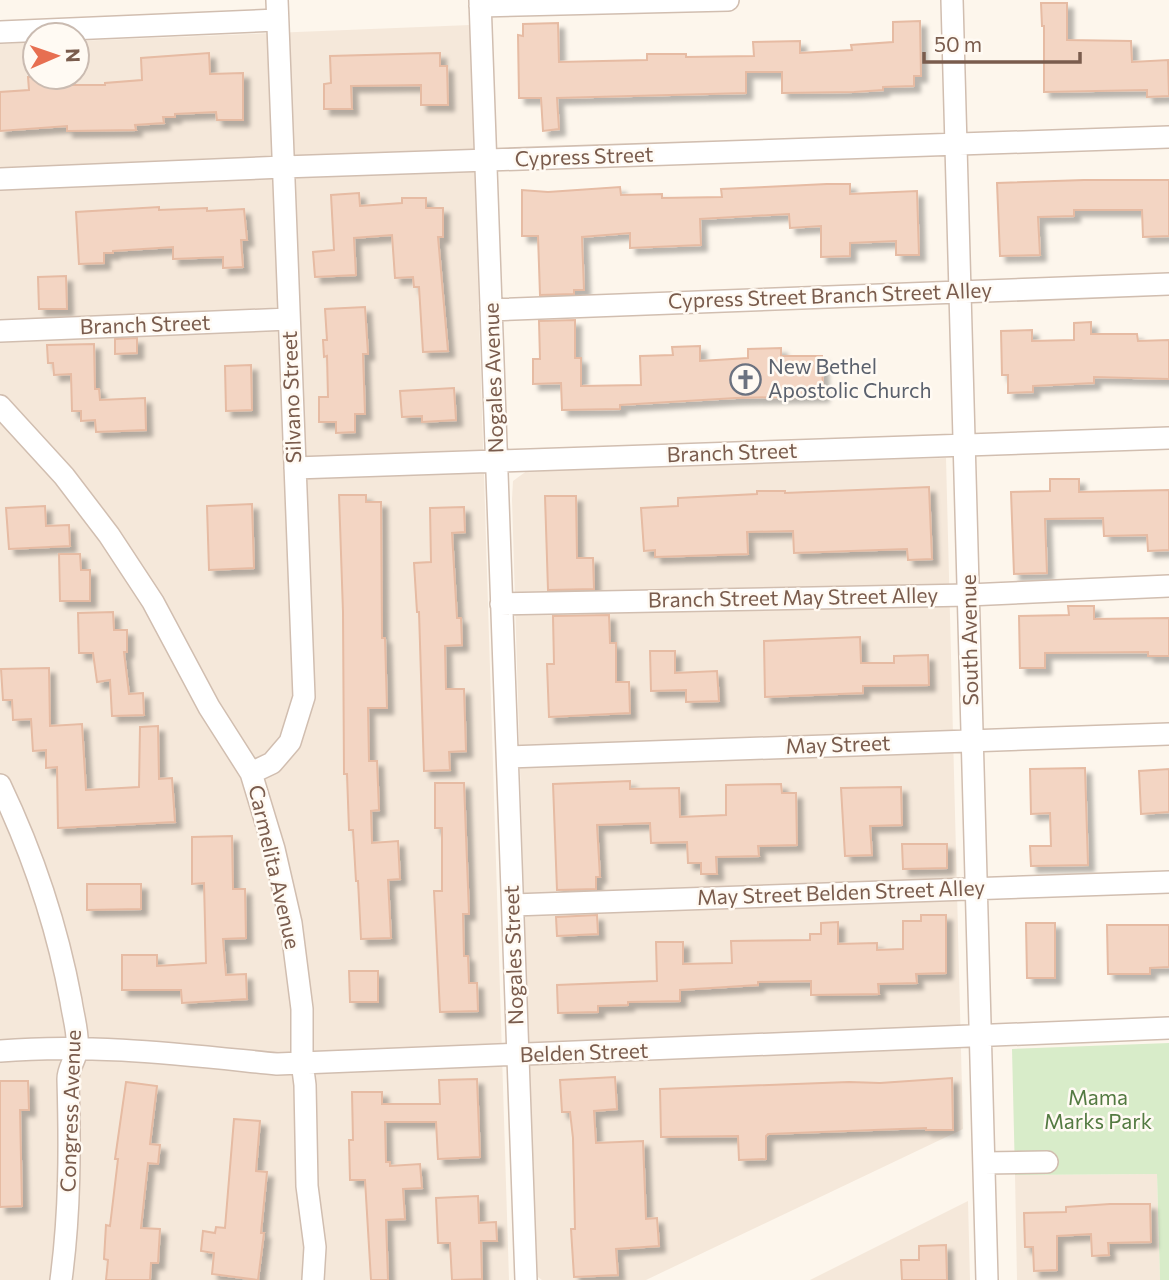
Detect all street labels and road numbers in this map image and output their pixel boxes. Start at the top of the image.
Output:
street label: Cypress Street [514,141,654,170]
street label: Cypress Street Branch Street Alley [667,276,993,313]
street label: Nogales Avenue [477,302,508,454]
street label: Branch Street [79,309,211,338]
street label: Silvano Street [276,330,305,464]
street label: Branch Street [666,437,798,466]
street label: South Avenue [955,574,982,706]
street label: Branch Street May Street Alley [648,581,938,612]
street label: May Street [785,729,891,758]
street label: Carmelita Avenue [244,782,306,951]
street label: May Street Belden Street Alley [696,874,986,909]
street label: Nogales Street [498,885,527,1025]
street label: Congress Avenue [54,1029,85,1193]
street label: Belden Street [519,1037,649,1066]

